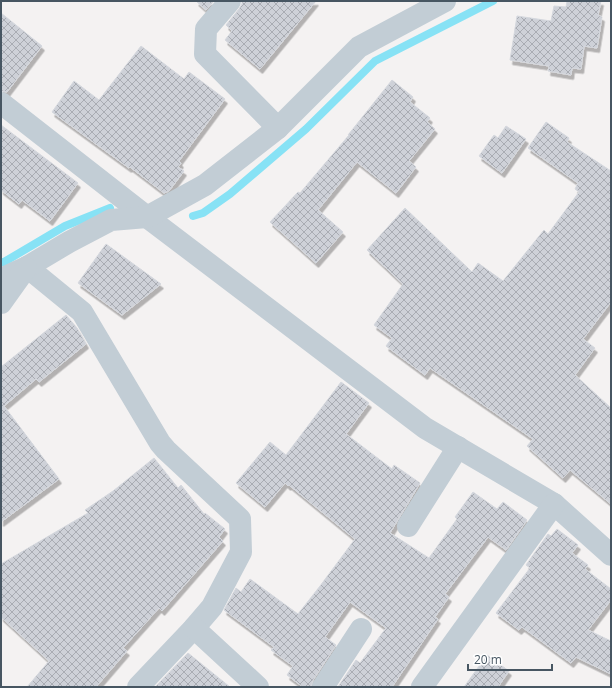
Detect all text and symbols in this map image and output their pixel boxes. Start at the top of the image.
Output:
scale bar [468,646,552,672]
text: 20 m [474,651,502,668]

